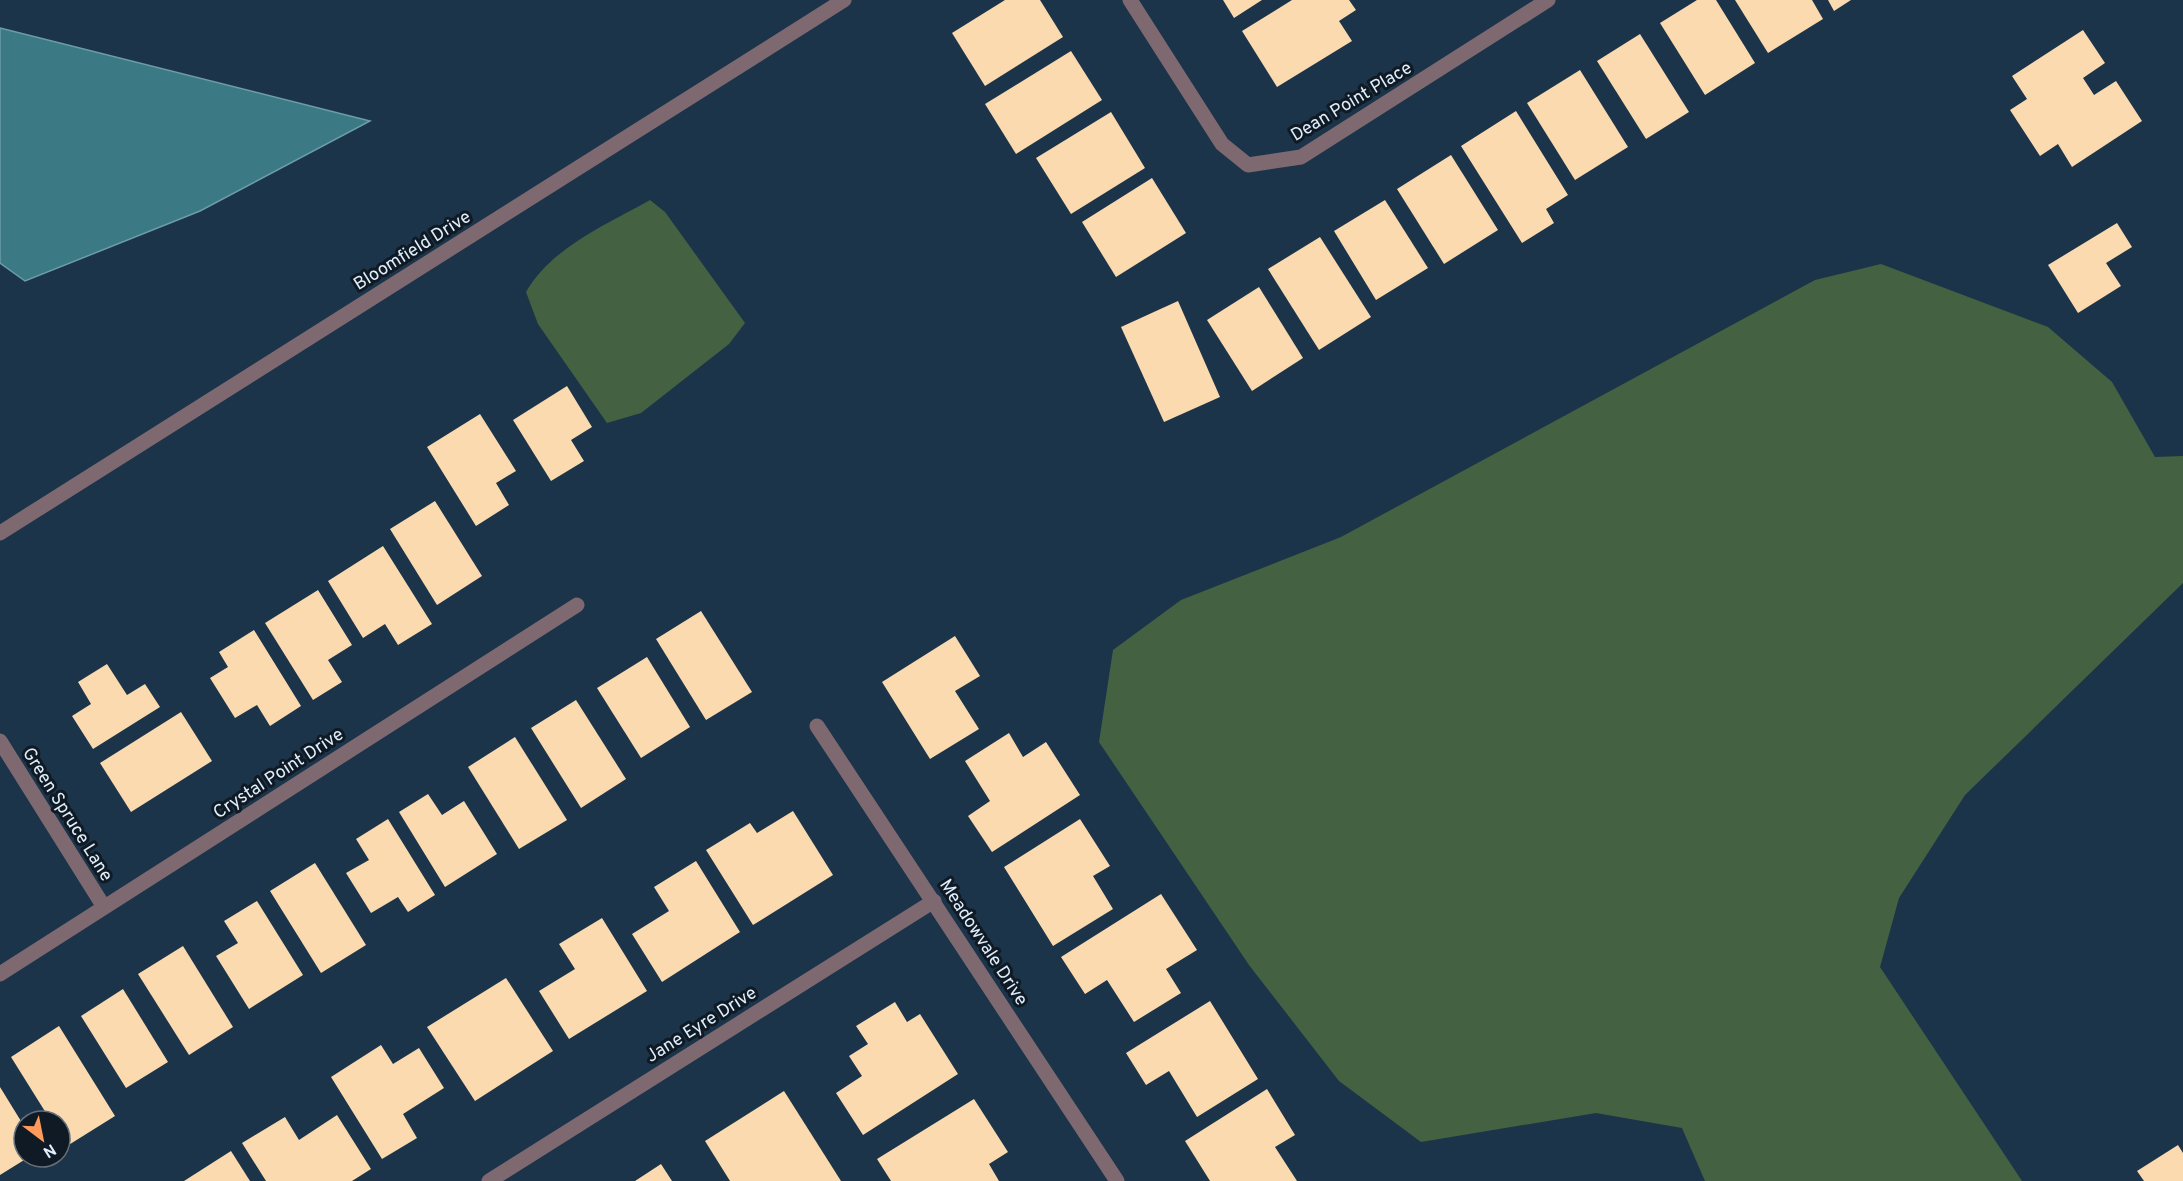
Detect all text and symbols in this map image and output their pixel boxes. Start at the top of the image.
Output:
street label: Dean Point Place [1287,57,1417,147]
street label: Bloomfield Drive [350,206,476,297]
street label: Crystal Point Drive [209,724,348,825]
street label: Green Spruce Lane [16,743,117,886]
street label: Meadowvale Drive [933,875,1032,1010]
street label: Jane Eyre Drive [642,982,762,1069]
north arrow [12,1109,72,1169]
text: N [39,1138,59,1162]

